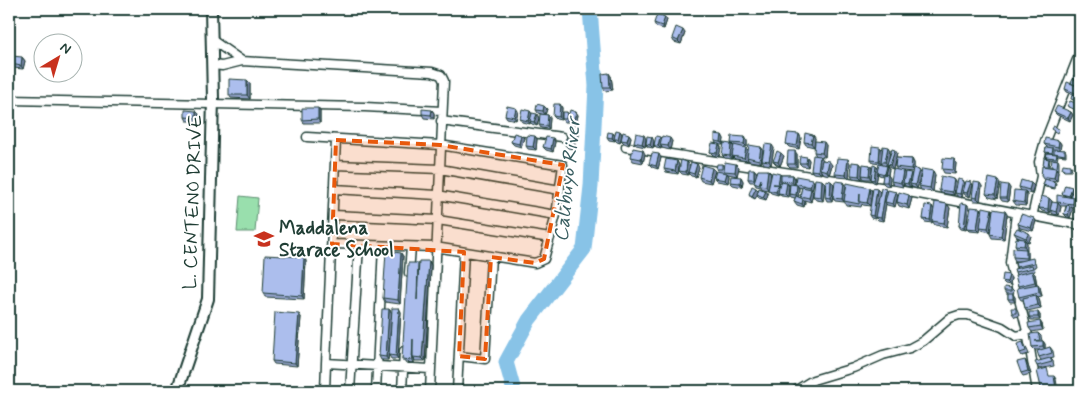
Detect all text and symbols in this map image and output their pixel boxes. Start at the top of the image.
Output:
north arrow [32,32,82,82]
text: N [56,39,75,59]
street label: L. CENTENO DRIVE [177,114,209,290]
water label: Calibuyo River [548,114,588,243]
place label: Maddalena Starace School [279,216,394,263]
school or university icon: Maddalena Starace School [253,228,275,250]

